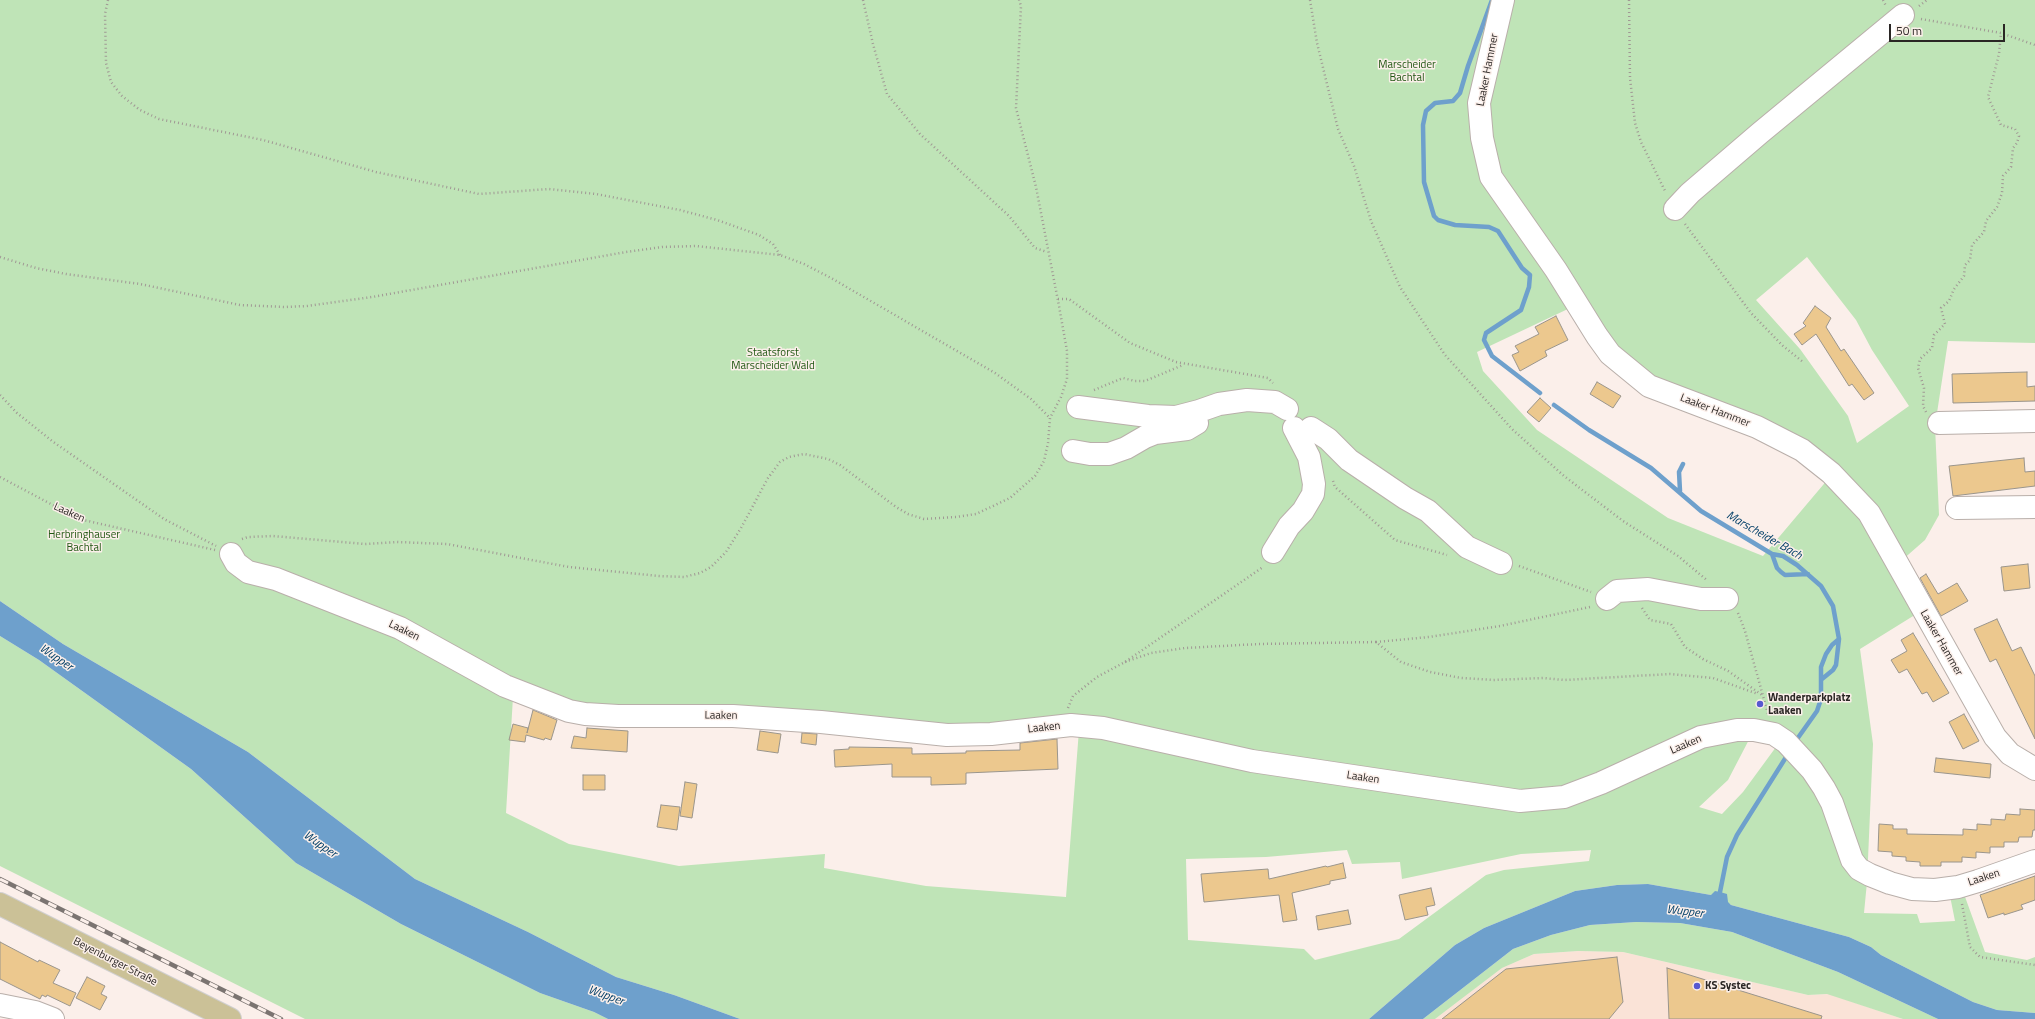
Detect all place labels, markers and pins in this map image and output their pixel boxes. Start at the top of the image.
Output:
place label: Wanderparkplatz Laaken [1768,691,1850,717]
marker: Wanderparkplatz Laaken [1755,699,1765,709]
place label: KS Systec [1705,979,1751,993]
marker: KS Systec [1692,981,1702,991]

